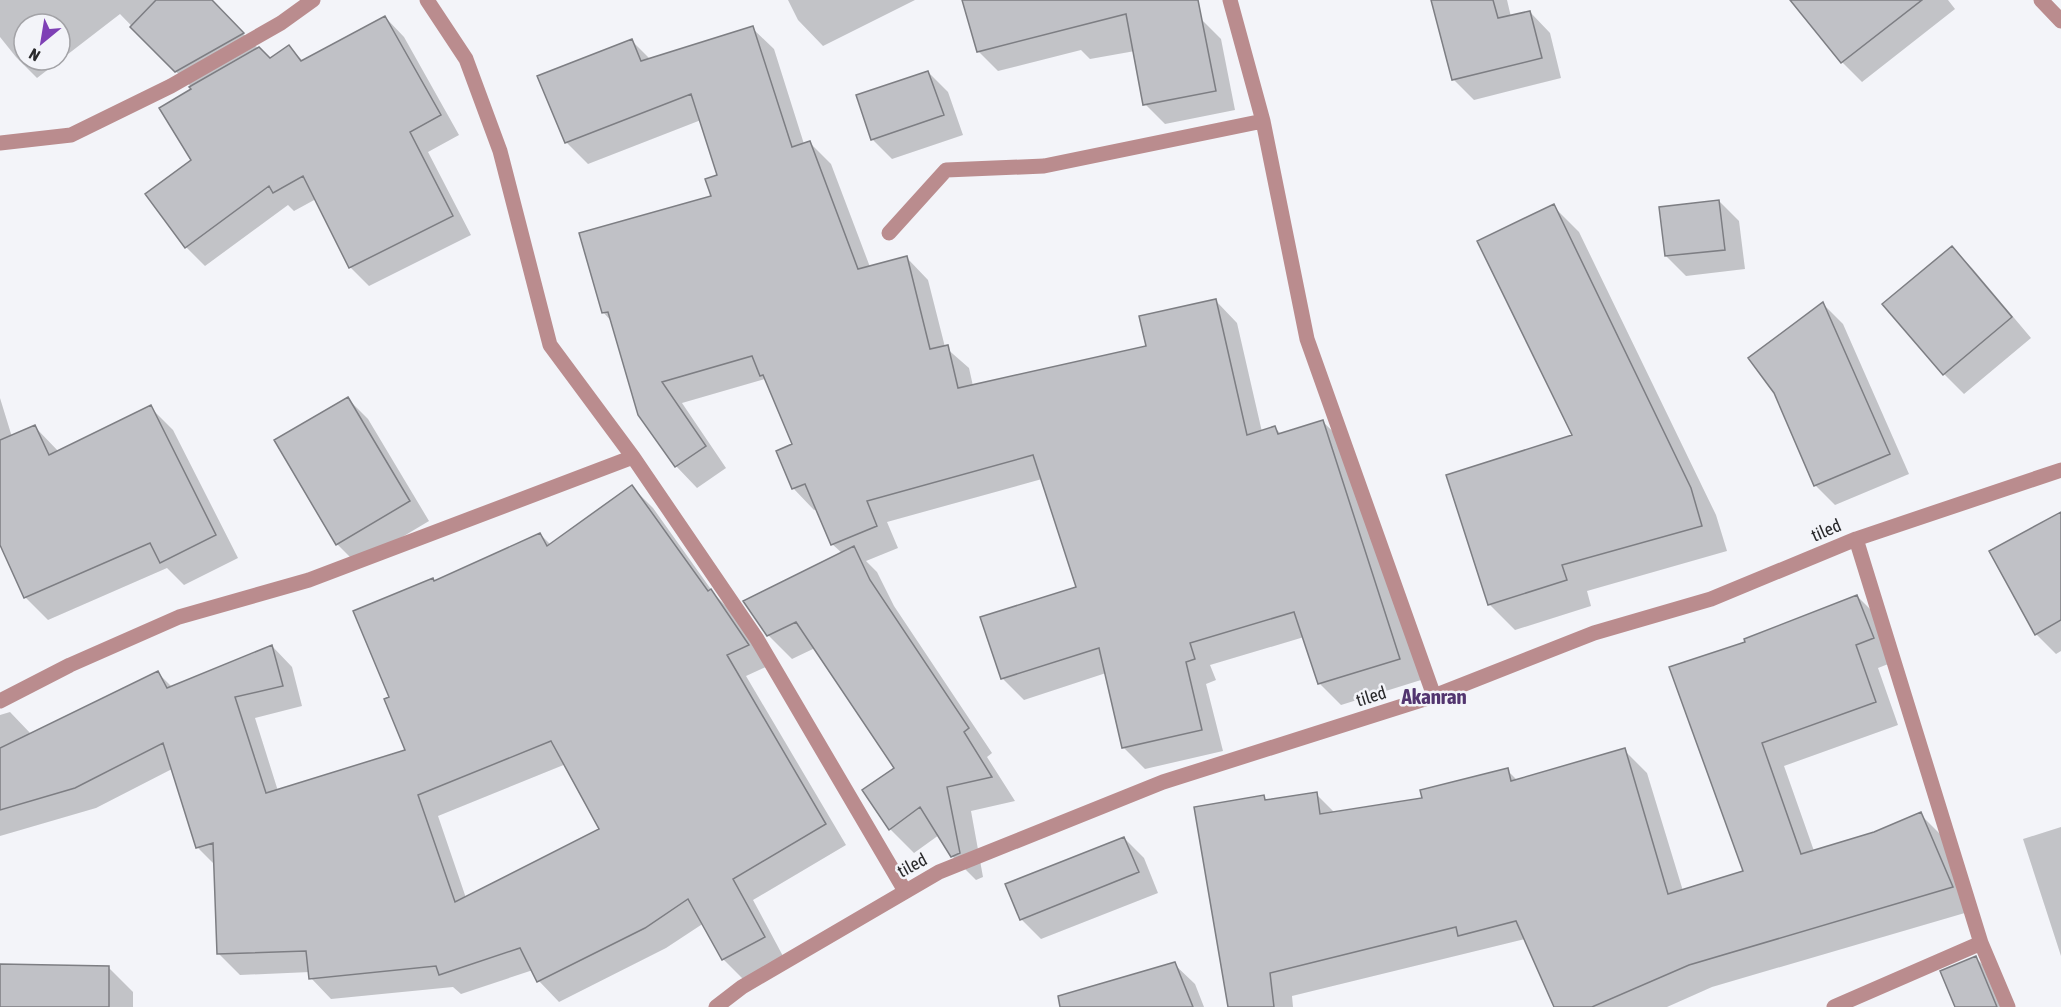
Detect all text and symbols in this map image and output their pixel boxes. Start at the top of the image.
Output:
north arrow [12,12,72,72]
text: N [26,45,43,65]
street label: tiled [1808,514,1844,546]
street label: tiled [1353,681,1389,711]
district label: Akanran [1400,684,1467,708]
street label: tiled [894,849,930,881]

